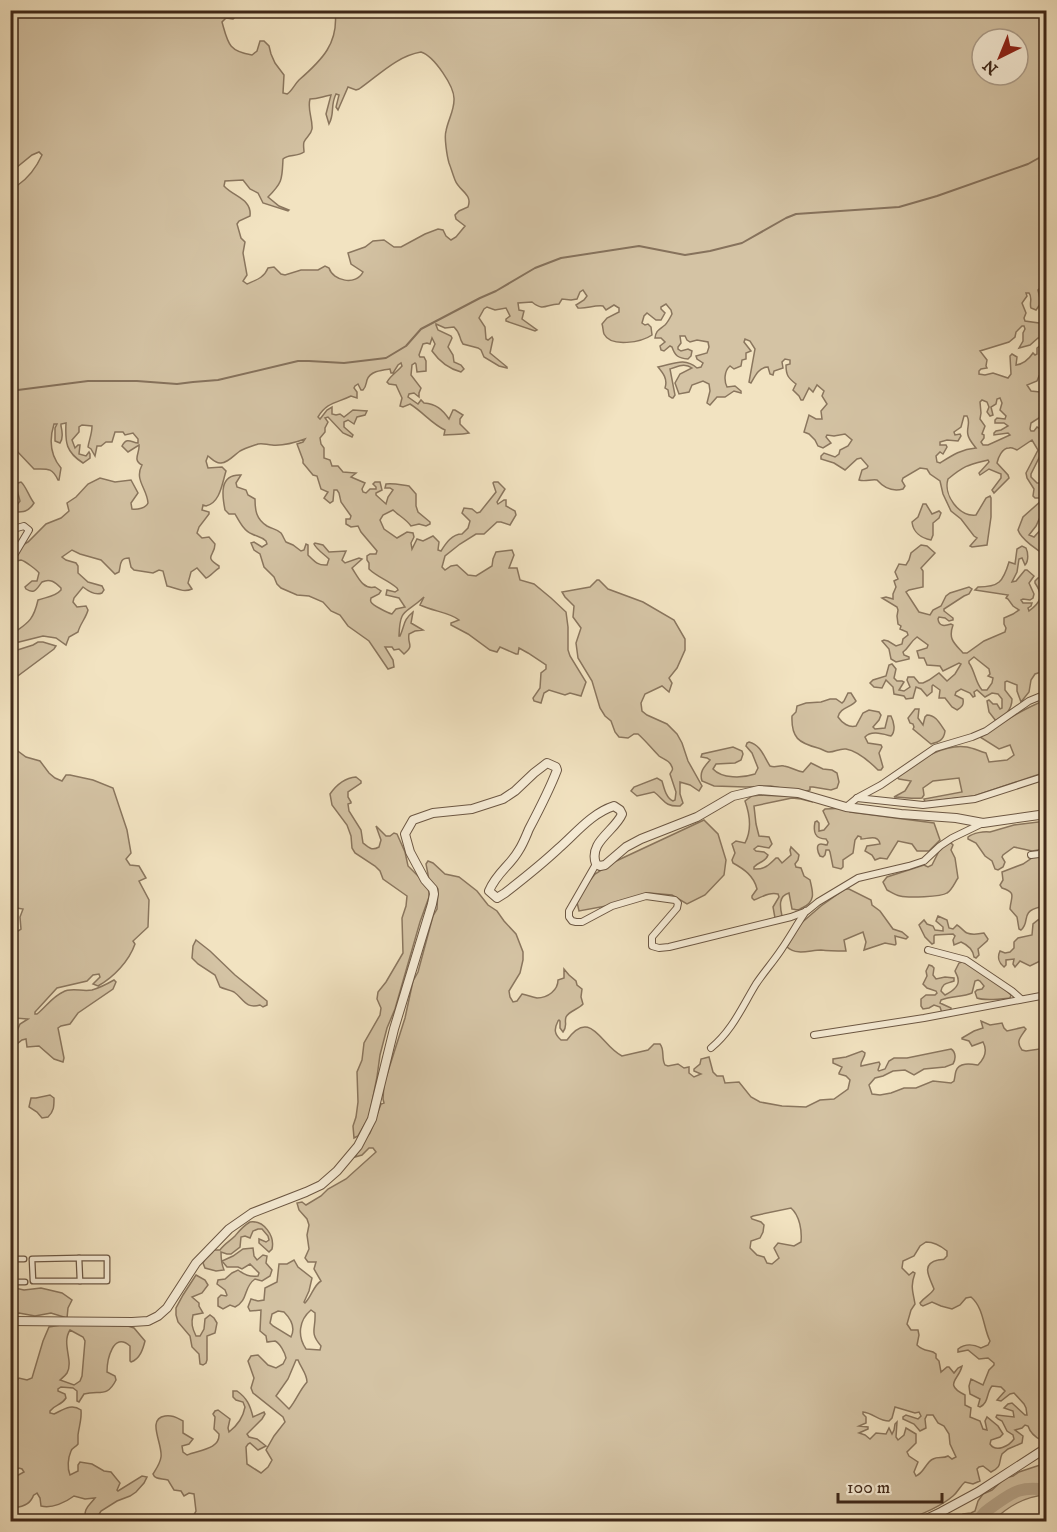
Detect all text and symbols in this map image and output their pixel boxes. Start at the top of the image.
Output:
north arrow [970,27,1030,87]
text: N [979,55,1002,79]
scale bar [838,1466,942,1504]
text: 100 m [847,1477,890,1499]

